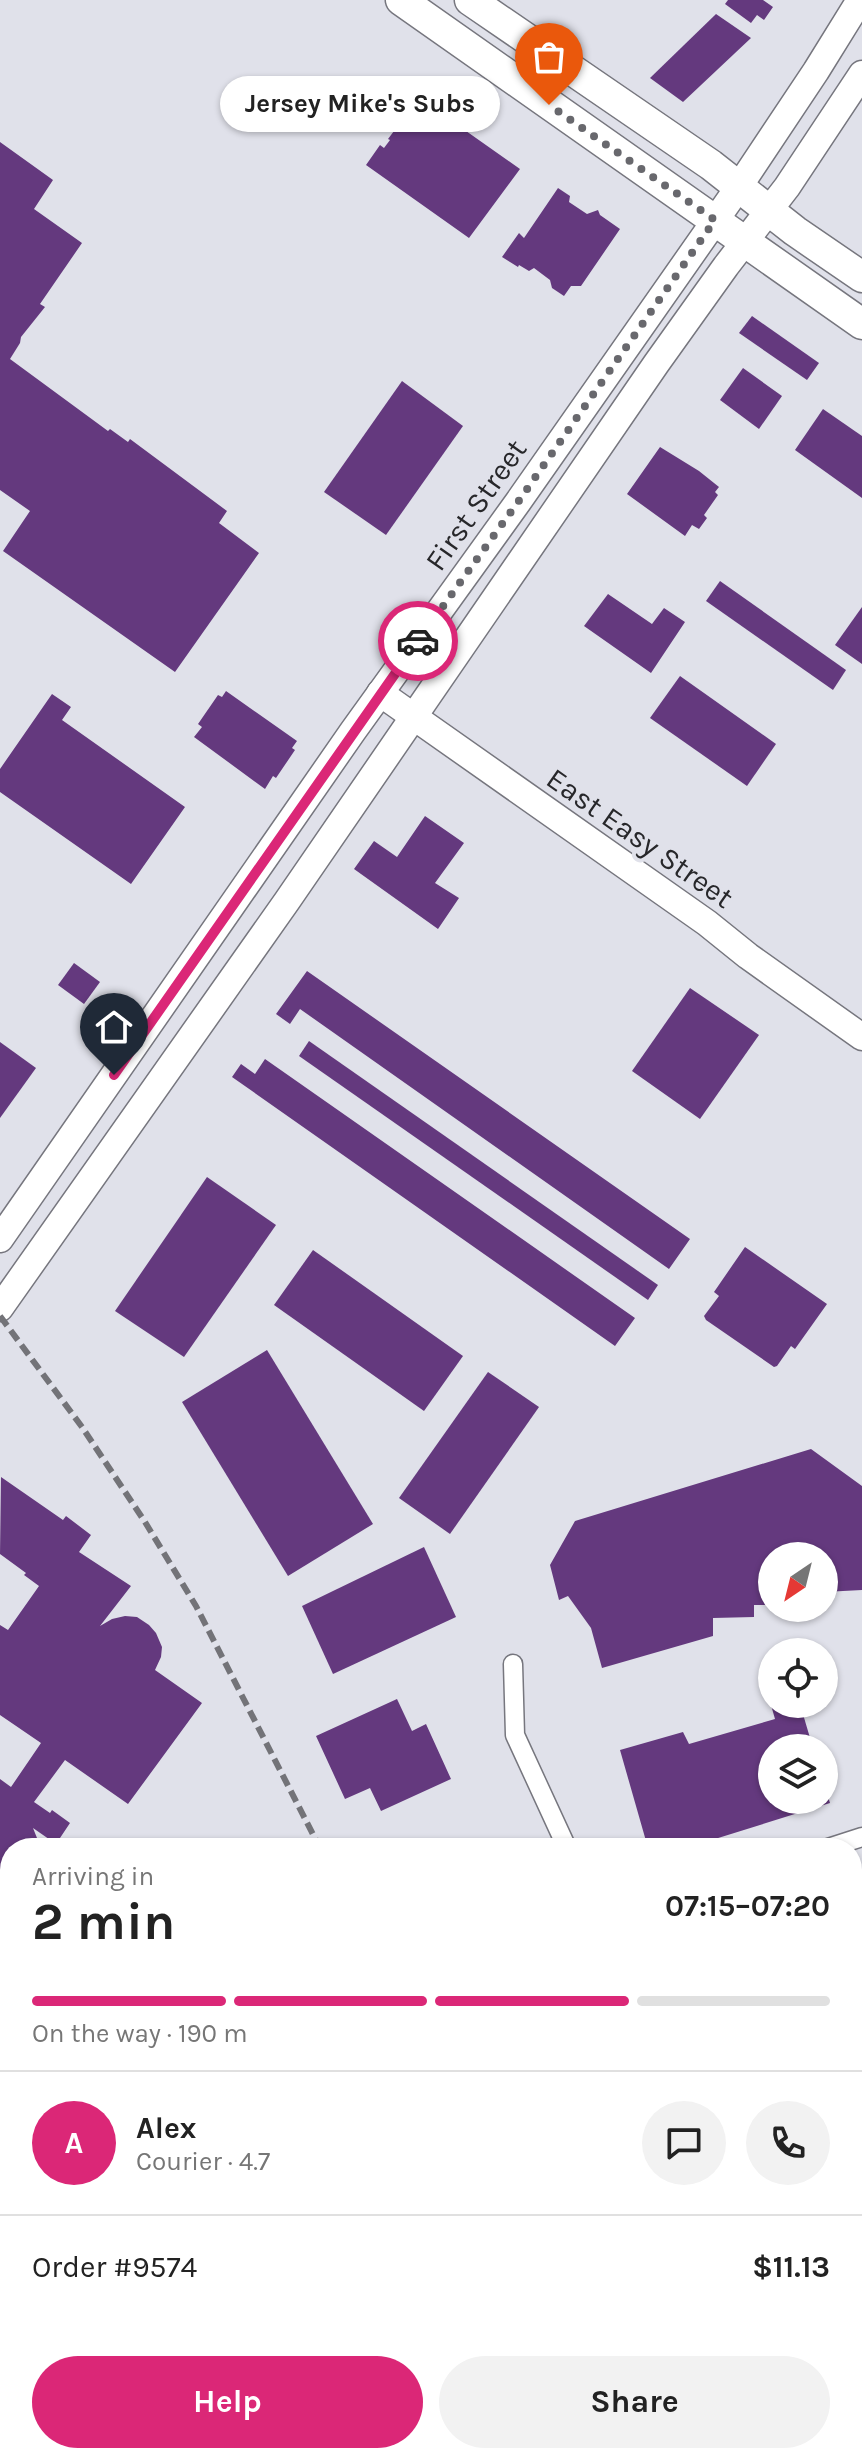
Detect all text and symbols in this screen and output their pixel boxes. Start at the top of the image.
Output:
pin [515,23,583,105]
icon: bag [527,35,571,79]
callout: Jersey Mike's Subs [221,77,501,133]
text: Jersey Mike's Subs [245,88,475,119]
street label: First Street [418,432,534,578]
courier [378,601,458,681]
icon: car [396,619,440,663]
street label: East Easy Street [540,760,740,916]
pin [80,993,148,1075]
icon: home [92,1005,136,1049]
north arrow [758,1542,838,1622]
map controls [758,1542,838,1814]
button: locate [758,1638,838,1718]
button: layers [758,1734,838,1814]
text: Arriving in [32,1861,154,1892]
text: 07:15–07:20 [665,1888,830,1924]
text: 2 min [32,1891,175,1952]
text: On the way · 190 m [32,2018,248,2049]
button: chat [642,2101,726,2185]
button: phone [746,2101,830,2185]
text: Alex [136,2110,196,2146]
text: A [65,2125,83,2161]
text: Courier · 4.7 [136,2146,270,2177]
text: Order #9574 [32,2249,197,2285]
text: $11.13 [752,2249,830,2285]
button: Help [32,2356,423,2448]
button: Share [439,2356,830,2448]

